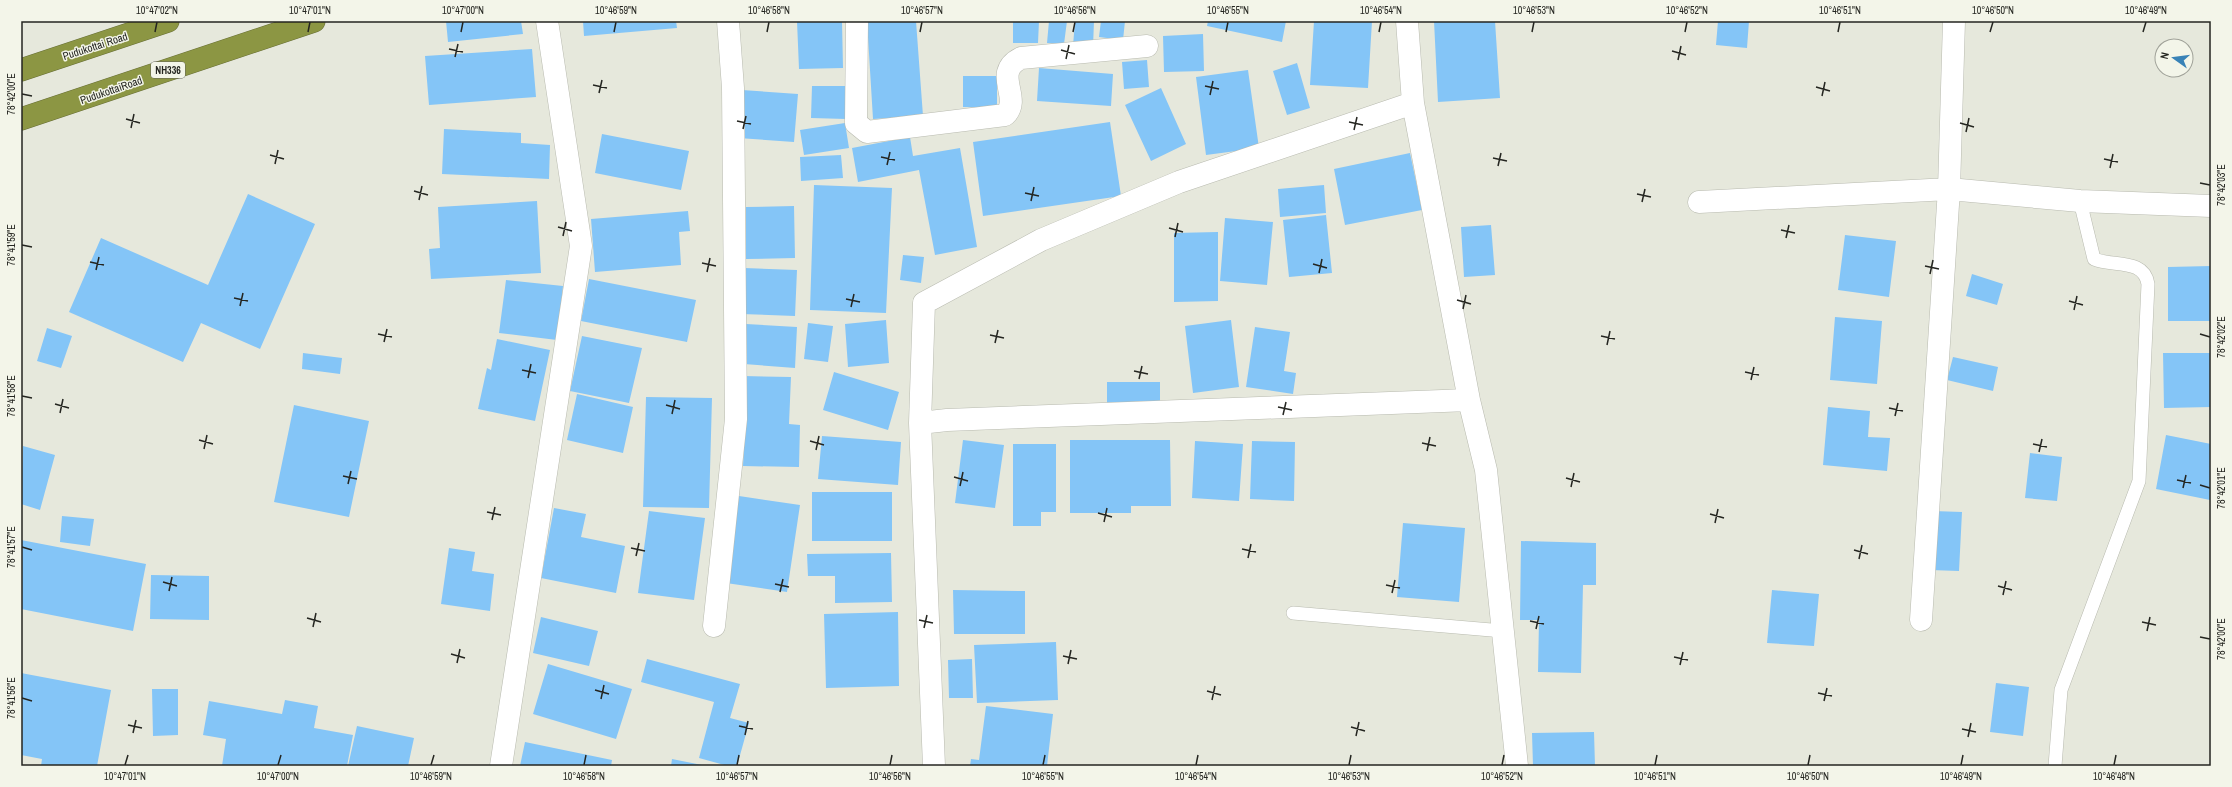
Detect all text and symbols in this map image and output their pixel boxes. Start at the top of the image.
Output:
text: 10°47'02"N [136,4,178,17]
text: 10°47'01"N [289,4,331,17]
text: 10°47'00"N [442,4,484,17]
text: 10°46'59"N [595,4,637,17]
text: 10°46'58"N [748,4,790,17]
text: 10°46'57"N [901,4,943,17]
text: 10°46'56"N [1054,4,1096,17]
text: 10°46'55"N [1207,4,1249,17]
text: 10°46'54"N [1360,4,1402,17]
text: 10°46'53"N [1513,4,1555,17]
text: 10°46'52"N [1666,4,1708,17]
text: 10°46'51"N [1819,4,1861,17]
text: 10°46'50"N [1972,4,2014,17]
text: 10°46'49"N [2125,4,2167,17]
street label: Pudukottai Road [61,29,129,63]
north arrow [2154,38,2194,78]
text: N [2157,51,2172,60]
road number: NH336 [151,62,185,78]
text: 78°42'00"E [5,73,18,115]
street label: PudukottaiRoad [78,73,144,107]
text: 78°42'03"E [2215,164,2228,206]
text: 78°41'59"E [5,224,18,266]
text: 78°42'02"E [2215,316,2228,358]
text: 78°41'58"E [5,375,18,417]
text: 78°42'01"E [2215,467,2228,509]
text: 78°41'57"E [5,526,18,568]
text: 78°42'00"E [2215,618,2228,660]
text: 78°41'56"E [5,677,18,719]
text: 10°47'01"N [104,770,146,783]
text: 10°47'00"N [257,770,299,783]
text: 10°46'59"N [410,770,452,783]
text: 10°46'58"N [563,770,605,783]
text: 10°46'57"N [716,770,758,783]
text: 10°46'56"N [869,770,911,783]
text: 10°46'55"N [1022,770,1064,783]
text: 10°46'54"N [1175,770,1217,783]
text: 10°46'53"N [1328,770,1370,783]
text: 10°46'52"N [1481,770,1523,783]
text: 10°46'51"N [1634,770,1676,783]
text: 10°46'50"N [1787,770,1829,783]
text: 10°46'49"N [1940,770,1982,783]
text: 10°46'48"N [2093,770,2135,783]

